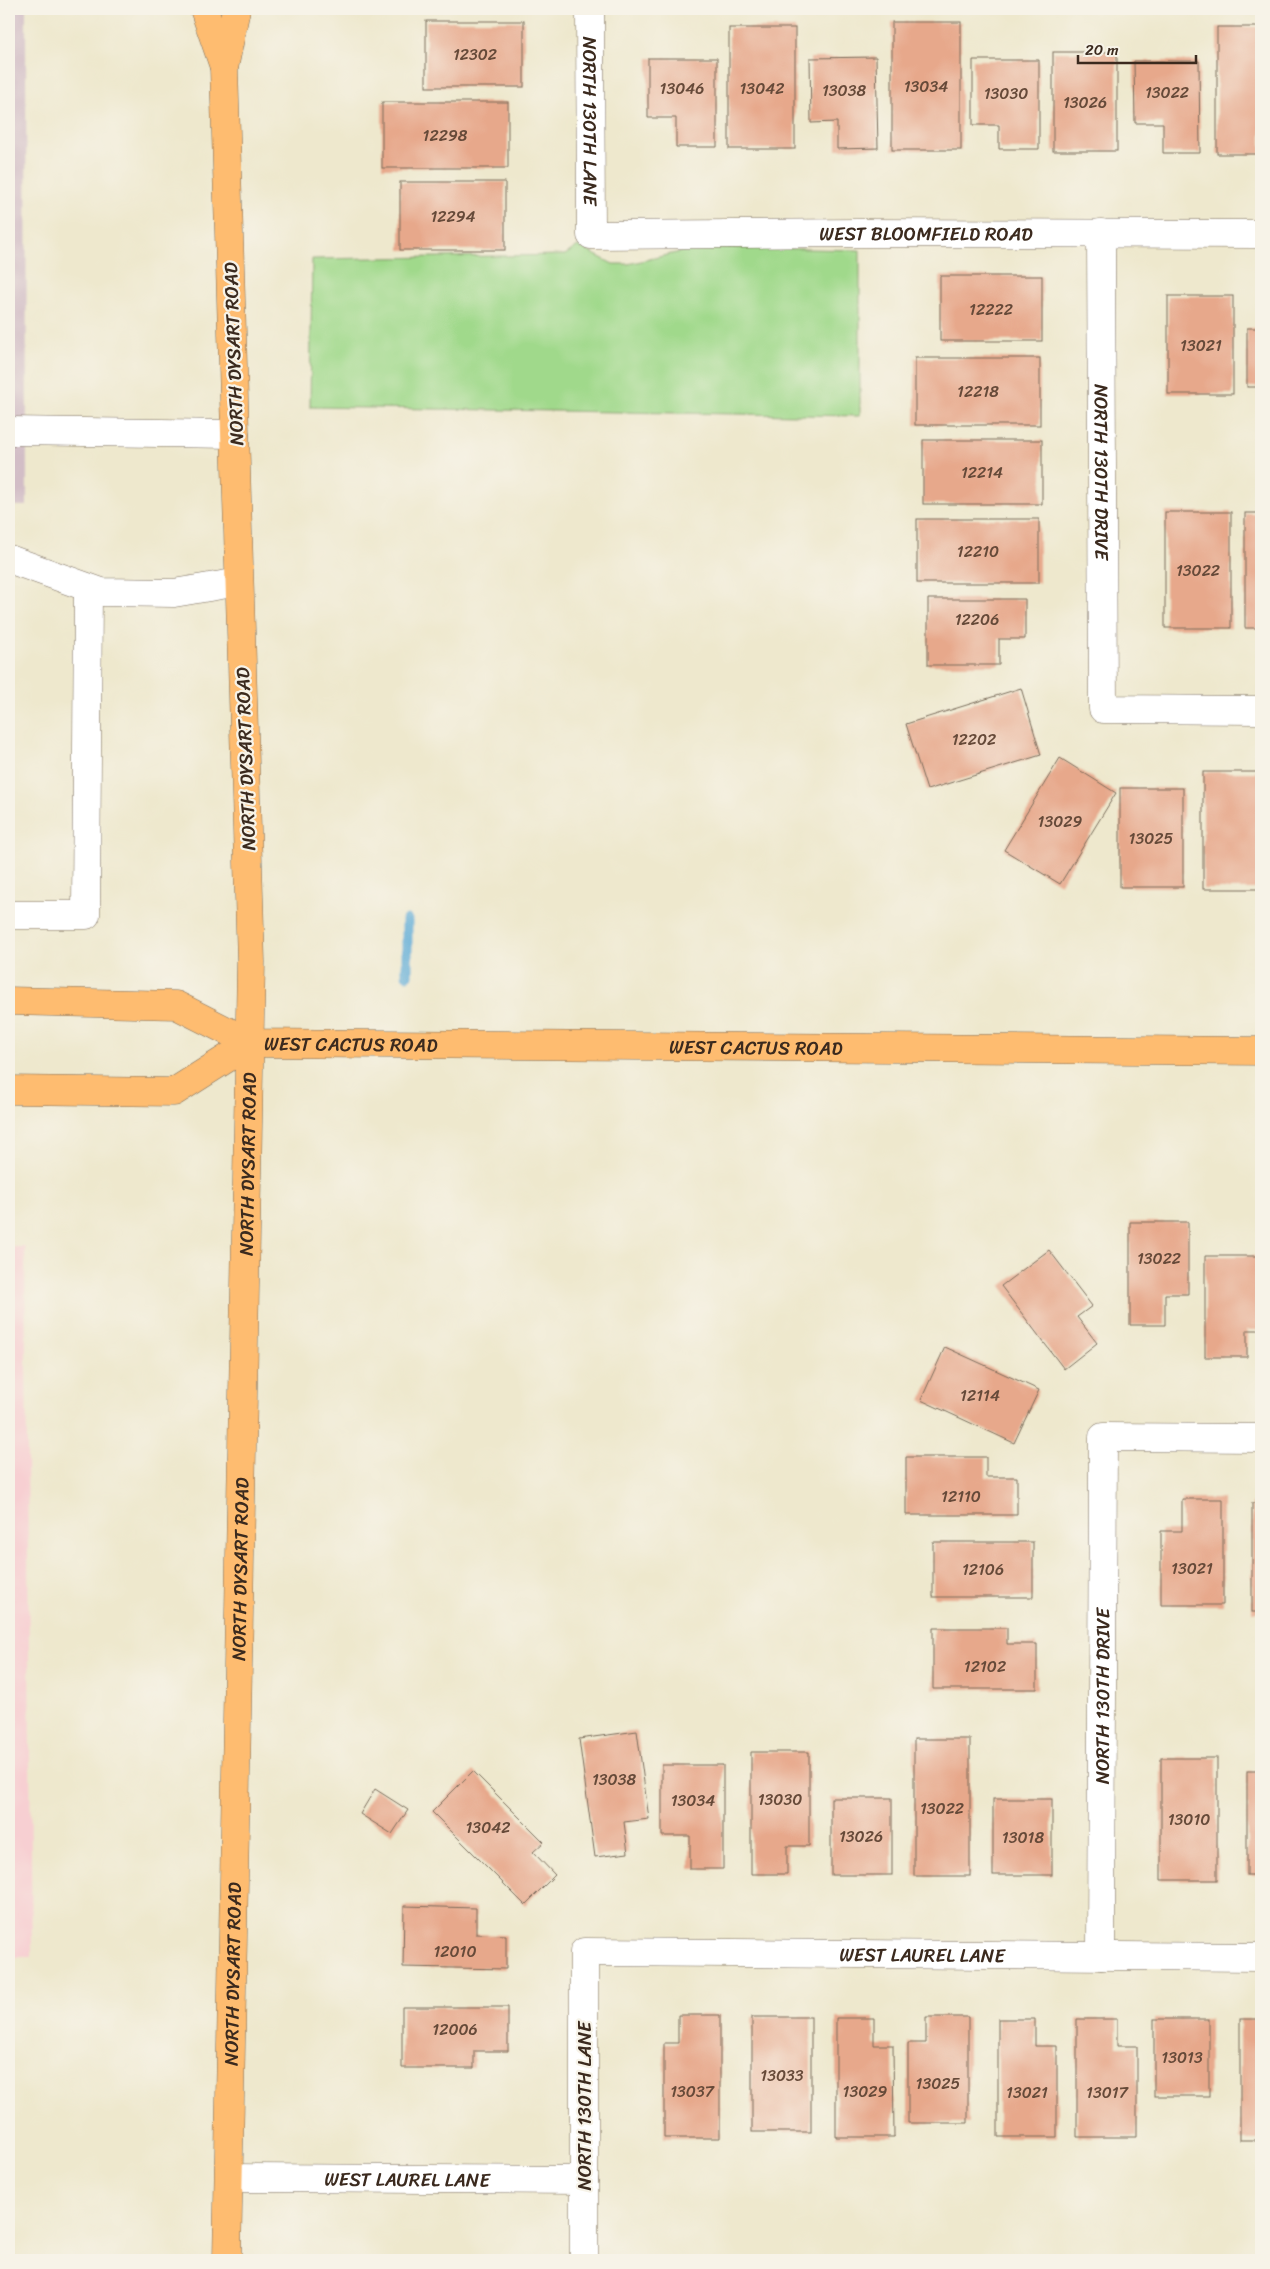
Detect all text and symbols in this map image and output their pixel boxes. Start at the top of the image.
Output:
scale bar [1078,32,1195,64]
street label: NORTH 130TH LANE [573,36,607,207]
text: 20 m [1085,37,1119,63]
house number: 12302 [453,40,497,69]
house number: 13034 [904,72,948,101]
house number: 13046 [660,74,704,103]
house number: 13042 [740,74,785,103]
house number: 13038 [822,76,866,105]
house number: 13022 [1145,78,1189,107]
house number: 13030 [984,79,1028,108]
house number: 13026 [1063,88,1107,117]
house number: 12298 [423,121,468,150]
house number: 12294 [430,202,476,231]
street label: WEST BLOOMFIELD ROAD [819,217,1033,250]
street label: NORTH DYSART ROAD [214,261,253,446]
house number: 12222 [969,295,1013,324]
house number: 13021 [1180,331,1222,360]
house number: 12218 [957,377,999,406]
street label: NORTH 130TH DRIVE [1085,384,1118,562]
house number: 12214 [961,458,1003,487]
house number: 12210 [957,537,999,566]
house number: 13022 [1176,556,1220,585]
house number: 12206 [955,605,999,634]
street label: NORTH DYSART ROAD [226,666,265,851]
house number: 12202 [952,725,996,754]
house number: 13029 [1038,807,1083,836]
house number: 13025 [1129,824,1174,853]
street label: WEST CACTUS ROAD [264,1027,438,1061]
street label: WEST CACTUS ROAD [669,1030,843,1065]
street label: NORTH DYSART ROAD [230,1072,266,1256]
house number: 13022 [1137,1244,1181,1273]
house number: 12114 [960,1381,1000,1410]
street label: NORTH DYSART ROAD [222,1477,258,1661]
house number: 12110 [941,1482,981,1511]
house number: 13021 [1171,1554,1213,1583]
house number: 12106 [962,1555,1004,1584]
street label: NORTH 130TH DRIVE [1086,1606,1119,1784]
house number: 12102 [964,1652,1006,1681]
house number: 13038 [592,1765,636,1794]
house number: 13030 [758,1785,802,1814]
house number: 13034 [671,1786,715,1815]
house number: 13022 [920,1794,964,1823]
house number: 13010 [1168,1805,1210,1834]
house number: 13042 [466,1813,511,1842]
house number: 13026 [839,1822,883,1851]
house number: 13018 [1002,1823,1044,1852]
street label: NORTH DYSART ROAD [215,1881,251,2066]
house number: 12010 [433,1937,477,1966]
street label: WEST LAUREL LANE [839,1938,1006,1972]
house number: 12006 [432,2015,478,2044]
street label: NORTH 130TH LANE [568,2020,601,2191]
house number: 13013 [1161,2043,1203,2072]
house number: 13033 [760,2061,804,2090]
house number: 13025 [916,2069,961,2098]
house number: 13037 [670,2077,715,2106]
house number: 13029 [843,2077,888,2106]
house number: 13021 [1006,2078,1048,2107]
house number: 13017 [1086,2078,1129,2107]
street label: WEST LAUREL LANE [324,2163,491,2196]

